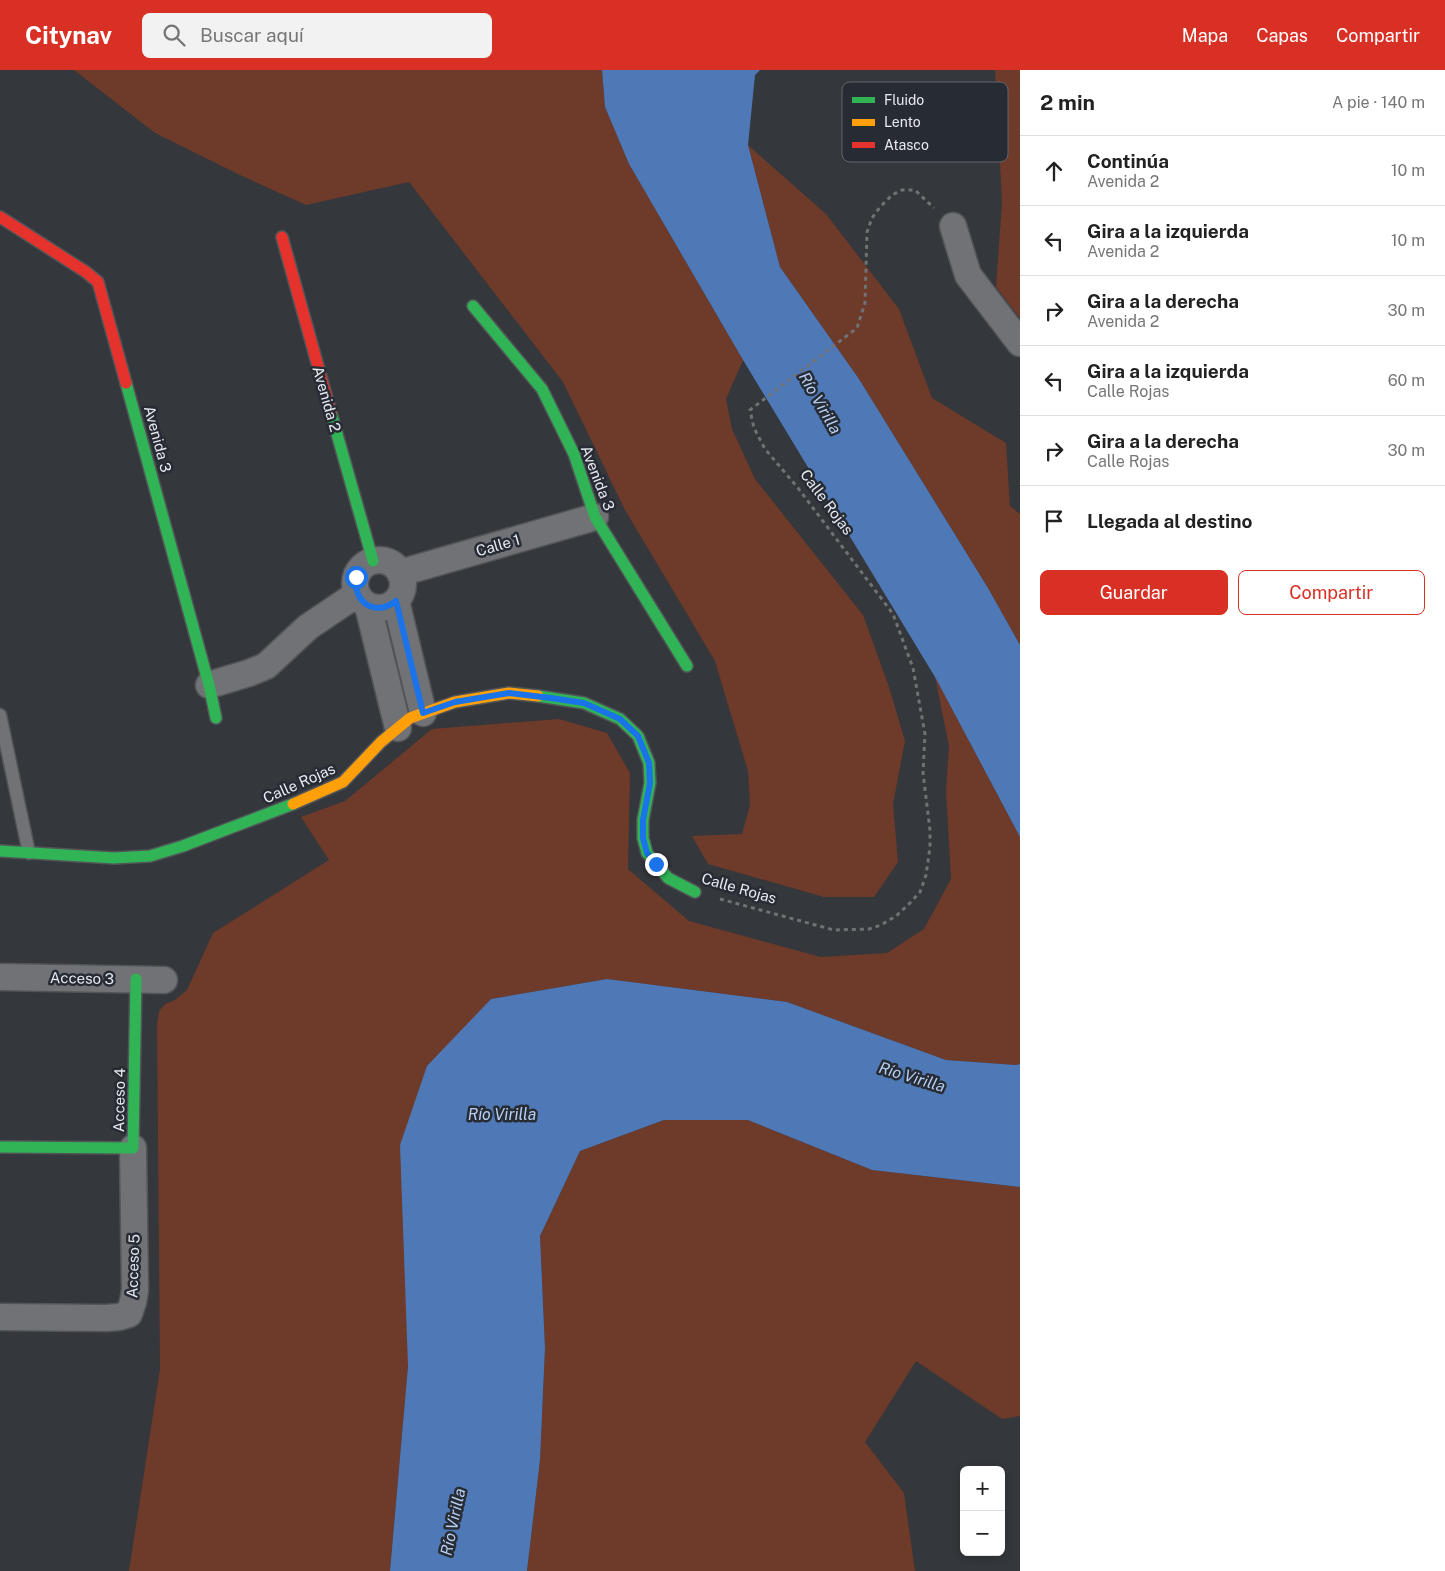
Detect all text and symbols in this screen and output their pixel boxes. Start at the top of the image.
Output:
search box [142,13,492,58]
text: Citynav [25,21,112,49]
icon: search [160,21,188,49]
text: Buscar aquí [200,24,304,46]
text: Mapa [1182,25,1228,46]
text: Capas [1256,25,1308,46]
text: Compartir [1336,25,1420,46]
legend [842,82,1008,162]
text: 2 min [1040,90,1095,115]
text: Fluido [884,92,924,108]
text: A pie · 140 m [1332,93,1425,112]
text: Lento [884,114,921,130]
text: Atasco [884,137,929,153]
text: Continúa [1087,150,1169,172]
icon: ahead [1040,157,1068,185]
text: 10 m [1391,161,1425,180]
text: Avenida 2 [1087,172,1159,191]
text: Gira a la izquierda [1087,220,1249,242]
icon: left [1040,227,1068,255]
text: 10 m [1391,231,1425,250]
text: Avenida 2 [1087,242,1159,261]
text: Gira a la derecha [1087,290,1239,312]
icon: right [1040,297,1068,325]
text: 30 m [1388,301,1425,320]
text: Avenida 2 [1087,312,1159,331]
text: Gira a la izquierda [1087,360,1249,382]
street label: Avenida 2 [309,364,345,434]
icon: left [1040,367,1068,395]
water label: Río Virilla [795,369,845,437]
text: 60 m [1388,371,1425,390]
text: Calle Rojas [1087,382,1169,401]
street label: Avenida 3 [141,404,175,474]
text: Gira a la derecha [1087,430,1239,452]
icon: right [1040,437,1068,465]
text: 30 m [1388,441,1425,460]
street label: Avenida 3 [578,443,618,513]
text: Calle Rojas [1087,452,1169,471]
street label: Calle Rojas [797,466,857,538]
icon: arrive [1040,507,1068,535]
text: Llegada al destino [1087,510,1252,532]
street label: Calle 1 [474,531,522,559]
route start [345,566,368,589]
button: Guardar [1040,570,1228,615]
button: Compartir [1238,570,1425,615]
street label: Calle Rojas [260,760,338,806]
route end [645,853,668,876]
street label: Calle Rojas [700,869,778,907]
street label: Acceso 3 [50,969,114,987]
water label: Río Virilla [877,1058,947,1096]
street label: Acceso 4 [110,1068,128,1132]
water label: Río Virilla [468,1105,536,1124]
street label: Acceso 5 [123,1234,143,1298]
map controls [960,1466,1005,1556]
button: + [960,1466,1005,1511]
water label: Río Virilla [437,1487,469,1557]
button: − [960,1511,1005,1556]

